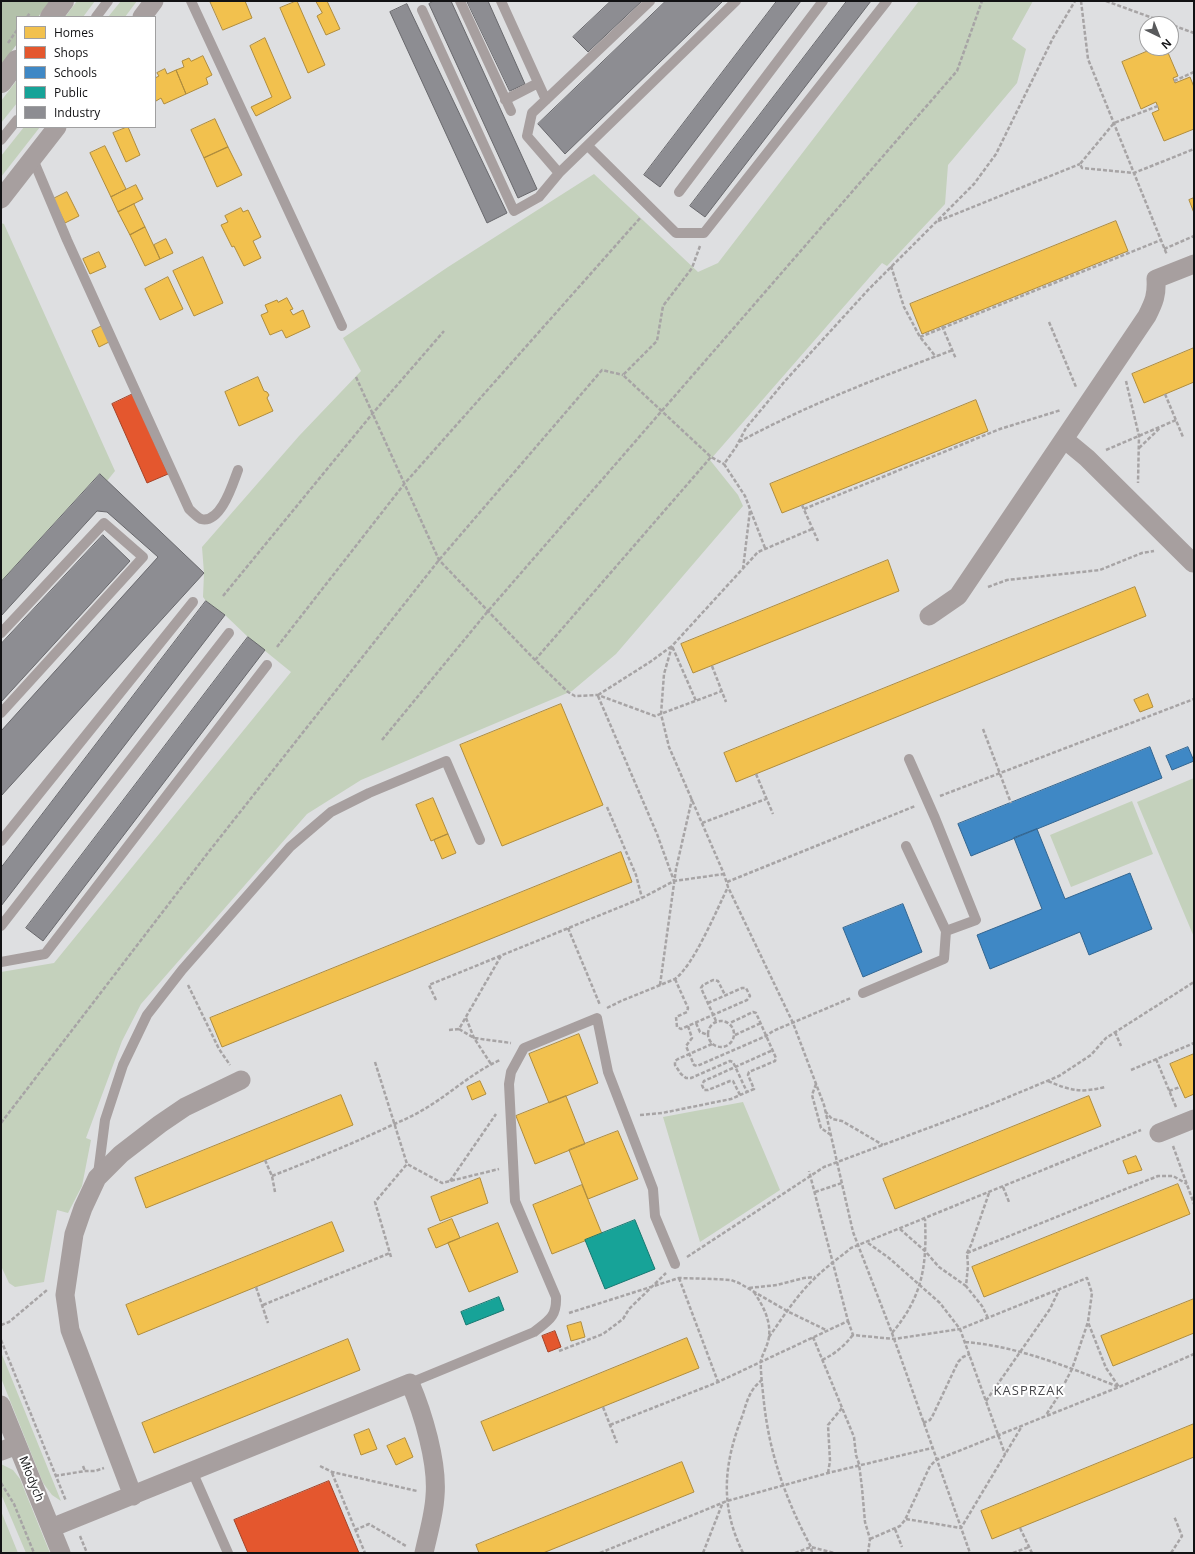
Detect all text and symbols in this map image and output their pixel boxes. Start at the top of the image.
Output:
legend [16,16,156,128]
north arrow [1139,16,1179,56]
text: Homes [54,24,94,41]
text: N [1158,36,1175,53]
text: Shops [54,44,88,61]
text: Schools [54,64,97,81]
text: Public [54,84,88,101]
text: Industry [54,104,100,121]
district label: KASPRZAK [994,1383,1064,1399]
street label: Młodych [15,1454,47,1504]

